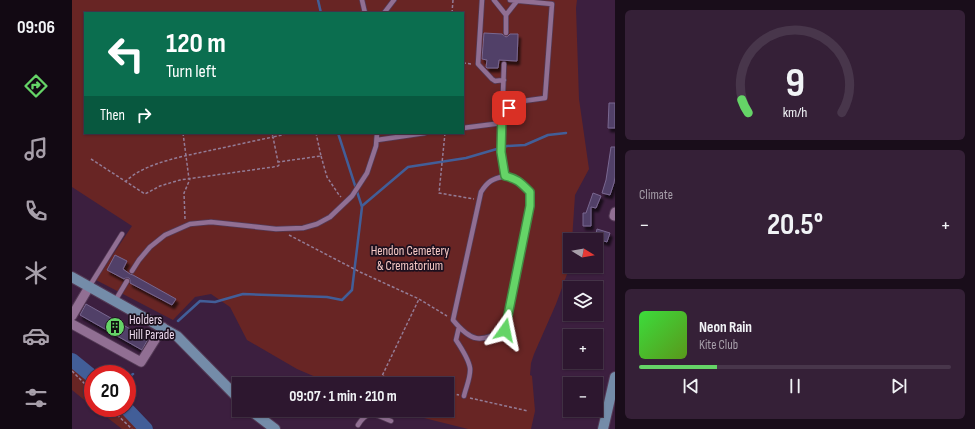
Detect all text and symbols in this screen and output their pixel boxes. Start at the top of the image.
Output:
text: 09:06 [17,17,55,38]
text: 120 m [166,27,226,60]
icon: left [100,28,152,80]
text: 9 [785,59,805,108]
text: Turn left [166,61,217,82]
icon: directions [22,72,50,100]
pin [492,91,526,125]
icon: arrive [498,97,520,119]
text: km/h [783,103,807,120]
icon: right [133,104,155,126]
text: Then [100,106,125,125]
icon: music [22,135,50,163]
text: Climate [639,187,673,203]
icon: phone [22,197,50,225]
text: 20.5° [767,207,823,243]
text: − [639,212,650,239]
text: + [940,212,951,239]
north arrow [563,233,603,273]
map controls [563,233,603,417]
park label: Hendon Cemetery & Crematorium [371,243,449,274]
icon: climate [22,259,50,287]
button: layers [563,281,603,321]
position arrow [484,309,526,351]
place label: Holders Hill Parade [129,312,174,343]
building icon: Holders Hill Parade [104,316,126,338]
text: Neon Rain [699,318,752,337]
icon: car [22,322,50,350]
button: + [563,329,603,369]
text: Kite Club [699,337,738,353]
speed limit sign: 20 [84,365,136,417]
icon: previous [680,375,702,397]
icon: pause [784,375,806,397]
icon: next [888,375,910,397]
button: − [563,377,603,417]
icon: filters [22,384,50,412]
text: 09:07 · 1 min · 210 m [289,387,397,406]

